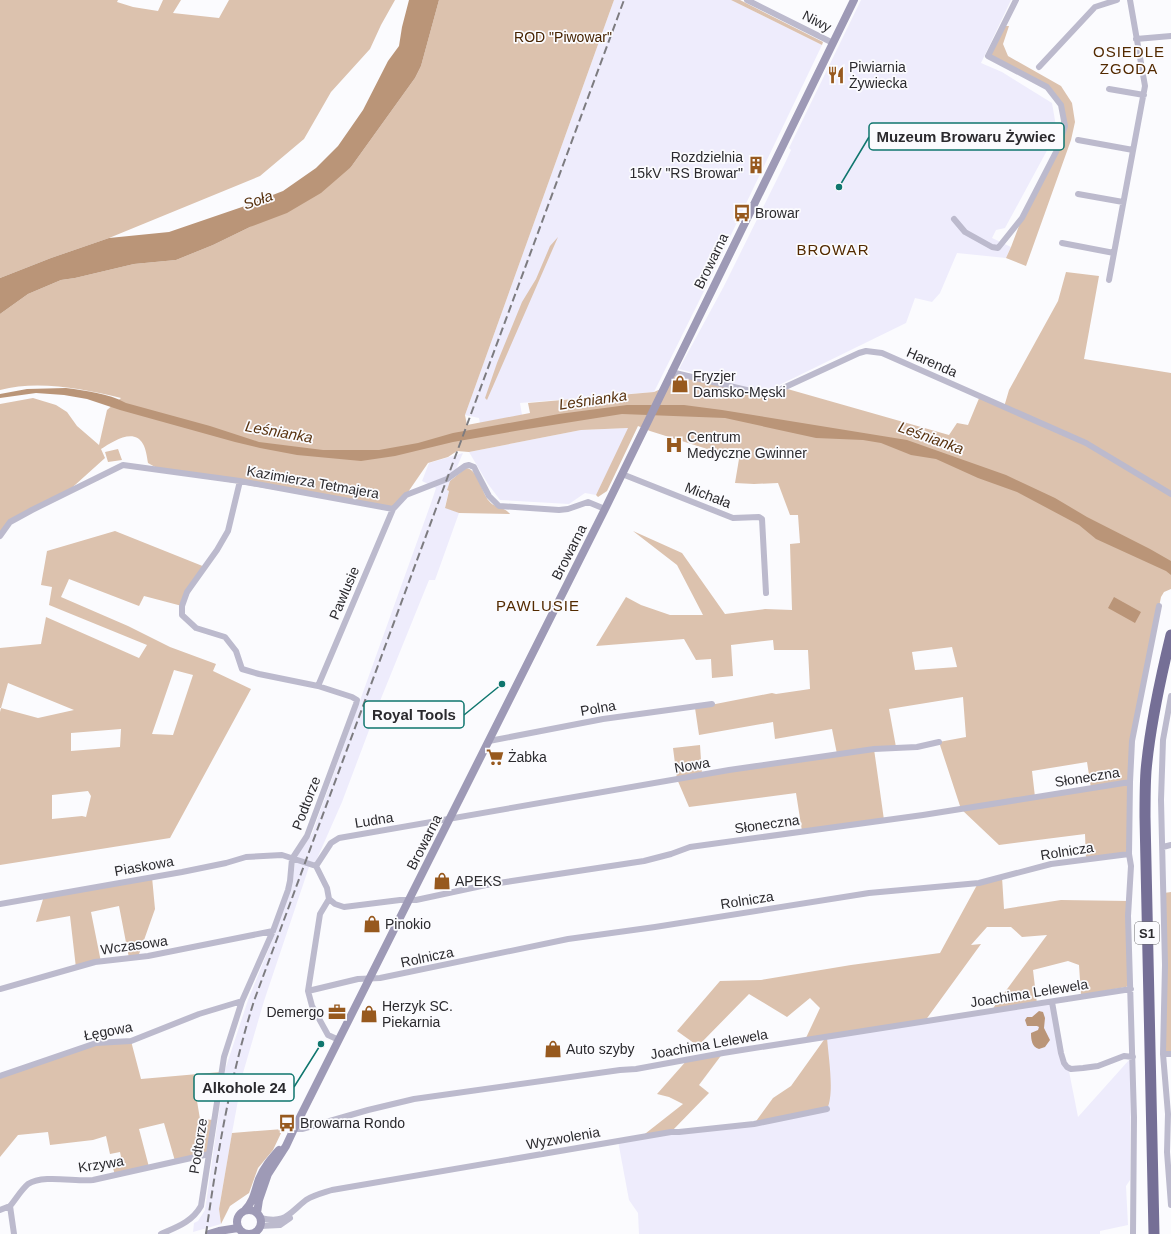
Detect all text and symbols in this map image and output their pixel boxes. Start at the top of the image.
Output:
street label: Niwy [800,7,834,35]
park label: ROD "Piwowar" [514,29,612,45]
district label: OSIEDLE ZGODA [1093,43,1165,77]
place label: Piwiarnia Żywiecka [849,59,908,91]
restaurant icon: Piwiarnia Żywiecka [826,65,846,85]
callout: Muzeum Browaru Żywiec [869,123,1064,150]
text: Muzeum Browaru Żywiec [876,128,1056,145]
place label: Rozdzielnia 15kV "RS Browar" [630,149,743,181]
building icon: Rozdzielnia 15kV "RS Browar" [746,155,766,175]
water label: Soła [241,186,275,213]
bus stop icon: Browar [732,203,752,223]
place label: Browar [755,205,800,221]
street label: Browarna [691,230,731,291]
district label: BROWAR [797,241,869,258]
street label: Harenda [904,344,960,380]
place label: Fryzjer Damsko-Męski [693,368,786,400]
shop icon: Fryzjer Damsko-Męski [670,374,690,394]
water label: Leśnianka [558,386,628,413]
water label: Leśnianka [244,417,314,446]
water label: Leśnianka [896,418,966,457]
place label: Centrum Medyczne Gwinner [687,429,807,461]
hospital icon: Centrum Medyczne Gwinner [664,435,684,455]
street label: Kazimierza Tetmajera [245,462,381,502]
street label: Michała [683,479,734,511]
street label: Browarna [548,521,590,582]
street label: Pawlusie [326,564,362,622]
district label: PAWLUSIE [496,597,580,614]
street label: Polna [579,697,617,719]
callout: Royal Tools [364,701,464,728]
text: Royal Tools [372,706,456,723]
supermarket icon: Żabka [485,747,505,767]
place label: Żabka [508,748,547,765]
street label: Nowa [673,754,711,776]
street label: Słoneczna [1053,764,1121,790]
street label: Podtorze [288,774,324,832]
street label: Ludna [354,809,395,831]
street label: Browarna [403,811,445,872]
street label: Słoneczna [734,811,801,836]
street label: Rolnicza [1039,839,1095,863]
street label: Piaskowa [113,853,175,879]
shop icon: APEKS [432,871,452,891]
place label: APEKS [455,873,502,889]
street label: Rolnicza [719,888,775,912]
shop icon: Pinokio [362,914,382,934]
place label: Pinokio [385,916,431,932]
road number: S1 [1135,922,1159,944]
street label: Wczasowa [99,932,169,958]
street label: Rolnicza [399,944,455,970]
street label: Joachima Lelewela [969,976,1089,1010]
place label: Herzyk SC. Piekarnia [382,998,453,1030]
office icon: Demergo [327,1002,347,1022]
place label: Demergo [266,1004,324,1020]
shop icon: Herzyk SC. Piekarnia [359,1004,379,1024]
street label: Łęgowa [82,1018,134,1044]
street label: Joachima Lelewela [649,1026,769,1062]
shop icon: Auto szyby [543,1039,563,1059]
place label: Auto szyby [566,1041,634,1057]
callout: Alkohole 24 [194,1074,294,1101]
text: Alkohole 24 [202,1079,287,1096]
bus stop icon: Browarna Rondo [277,1113,297,1133]
place label: Browarna Rondo [300,1115,405,1131]
street label: Podtorze [186,1117,210,1175]
street label: Wyzwolenia [525,1124,601,1152]
street label: Krzywa [77,1152,125,1175]

